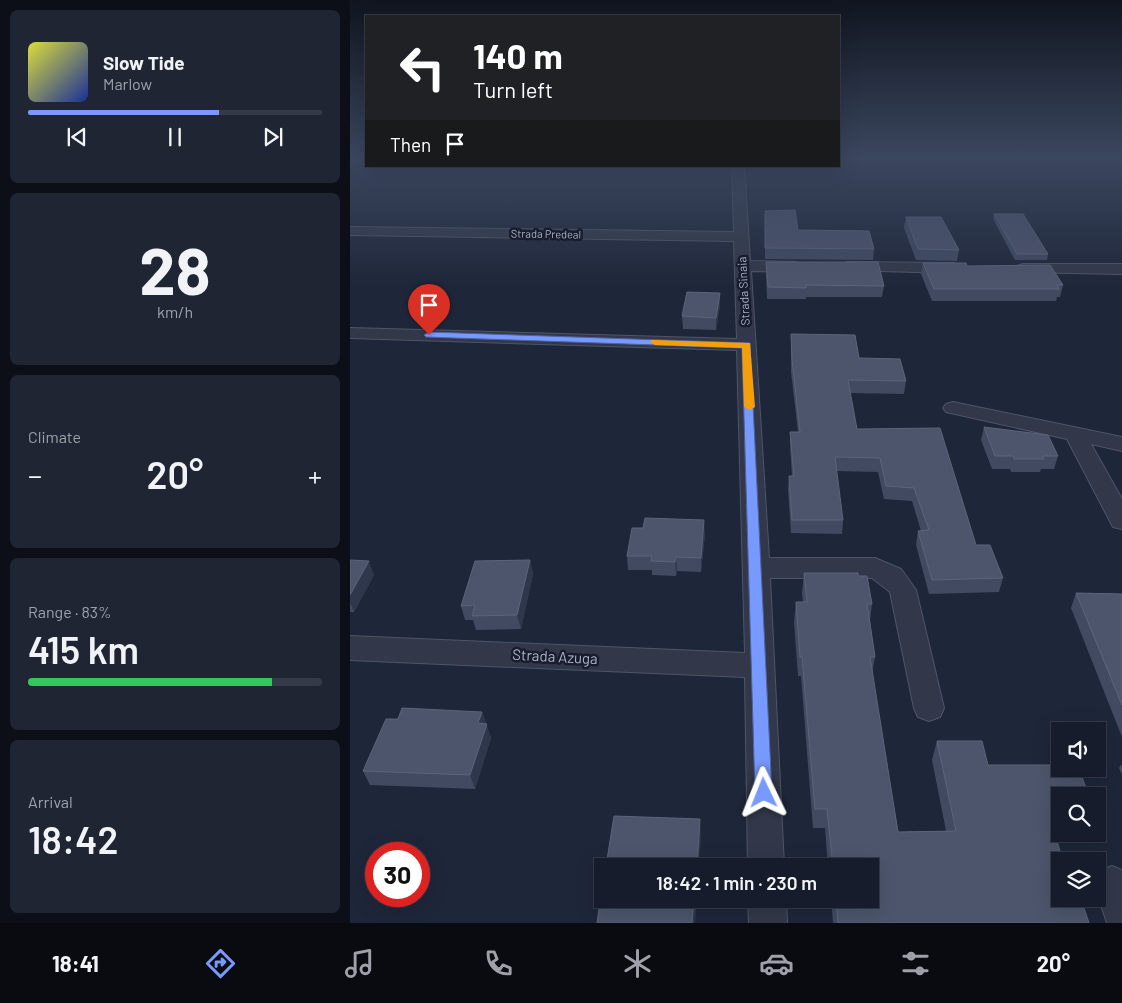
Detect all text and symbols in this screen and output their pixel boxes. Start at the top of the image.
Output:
text: 140 m [473,34,563,76]
icon: left [390,35,455,100]
text: Slow Tide [103,51,185,74]
text: Marlow [103,74,152,93]
text: Turn left [473,76,553,102]
icon: previous [63,123,91,151]
icon: pause [161,123,189,151]
icon: next [259,123,287,151]
icon: arrive [441,130,469,158]
text: Then [390,133,431,156]
street label: Strada Predeal [511,226,581,241]
text: 28 [139,230,211,308]
street label: Strada Sinaia [734,256,752,326]
pin [408,284,450,335]
icon: arrive [415,291,443,319]
text: km/h [157,302,193,321]
text: Climate [28,427,81,446]
text: 20° [147,451,203,497]
text: − [28,458,42,492]
text: + [308,458,322,492]
text: Range · 83% [28,602,112,621]
text: 415 km [28,626,139,672]
street label: Strada Azuga [512,645,598,667]
map controls [1051,722,1106,907]
button: sound [1051,722,1106,777]
position arrow [737,766,789,818]
button: search [1051,787,1106,842]
text: Arrival [28,792,73,811]
text: 18:42 [28,816,118,862]
speed limit sign: 30 [365,842,430,907]
button: layers [1051,852,1106,907]
text: 18:42 · 1 min · 230 m [656,871,817,894]
icon: directions [203,946,238,981]
icon: music [342,946,377,981]
icon: phone [481,946,516,981]
icon: climate [620,946,655,981]
icon: car [759,946,794,981]
icon: filters [898,946,933,981]
text: 18:41 [52,950,99,976]
text: 20° [1037,950,1070,976]

